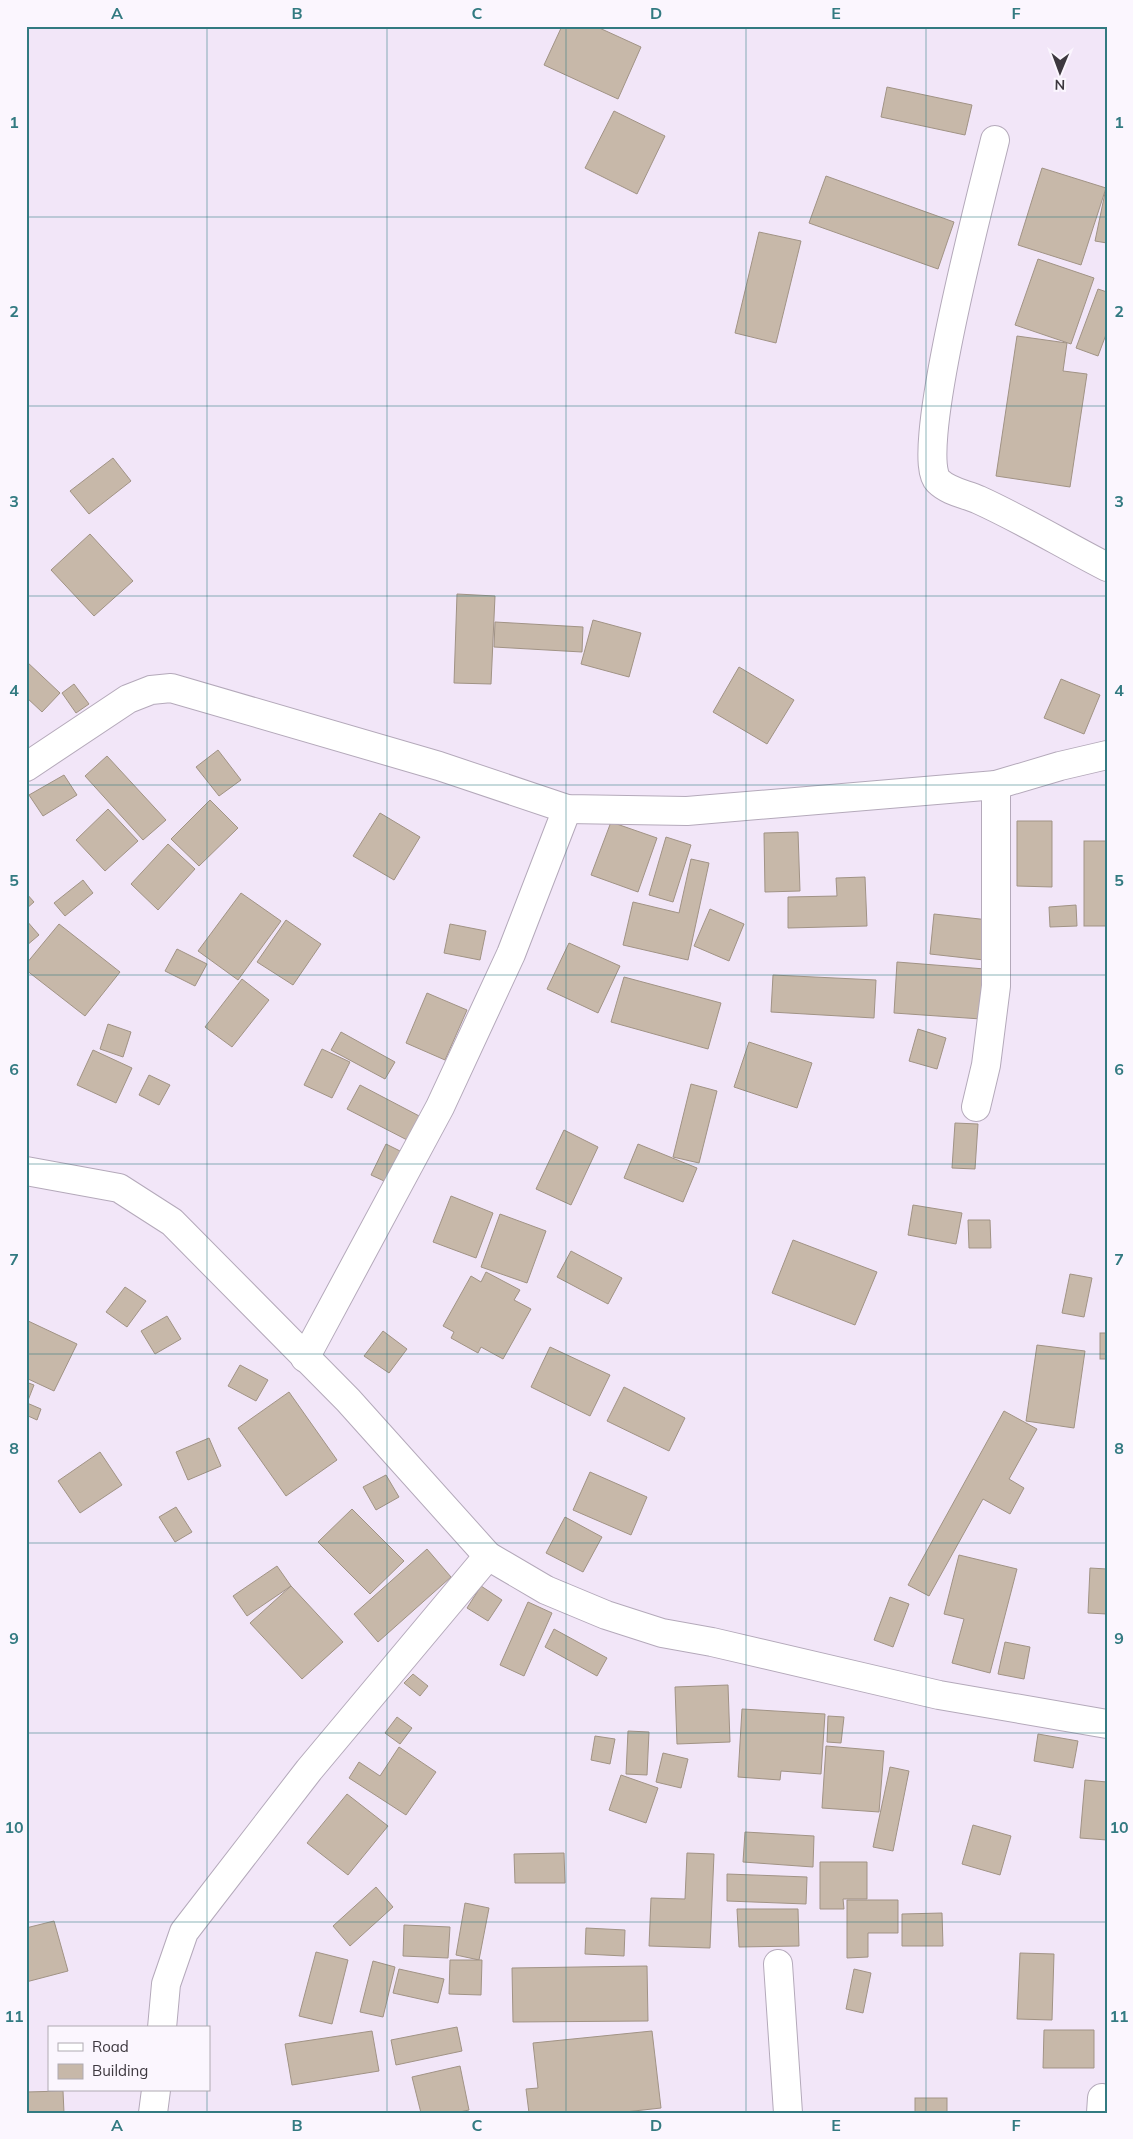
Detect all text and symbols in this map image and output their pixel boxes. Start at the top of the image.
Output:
text: A [111,3,123,23]
text: B [291,3,303,23]
text: C [472,3,483,23]
text: D [650,3,662,23]
text: E [831,3,841,23]
text: F [1011,3,1021,23]
north arrow [1036,48,1086,98]
text: N [1054,76,1065,94]
text: 1 [9,112,19,132]
text: 1 [1114,112,1124,132]
text: 2 [9,301,19,321]
text: 2 [1114,301,1124,321]
text: 3 [9,491,19,511]
text: 3 [1114,491,1124,511]
text: 4 [9,680,19,700]
text: 4 [1114,680,1124,700]
text: 5 [9,870,19,890]
text: 5 [1114,870,1124,890]
text: 6 [9,1059,19,1079]
text: 6 [1114,1059,1124,1079]
text: 7 [9,1249,19,1269]
text: 7 [1114,1249,1124,1269]
text: 8 [9,1438,19,1458]
text: 8 [1114,1438,1124,1458]
text: 9 [9,1628,19,1648]
text: 9 [1114,1628,1124,1648]
text: 10 [4,1817,24,1837]
text: 10 [1109,1817,1129,1837]
text: 11 [4,2006,24,2026]
text: 11 [1109,2006,1129,2026]
legend [48,2026,210,2092]
text: Road [92,2037,129,2056]
text: Building [92,2061,148,2080]
text: A [111,2115,123,2135]
text: B [291,2115,303,2135]
text: C [472,2115,483,2135]
text: D [650,2115,662,2135]
text: E [831,2115,841,2135]
text: F [1011,2115,1021,2135]

